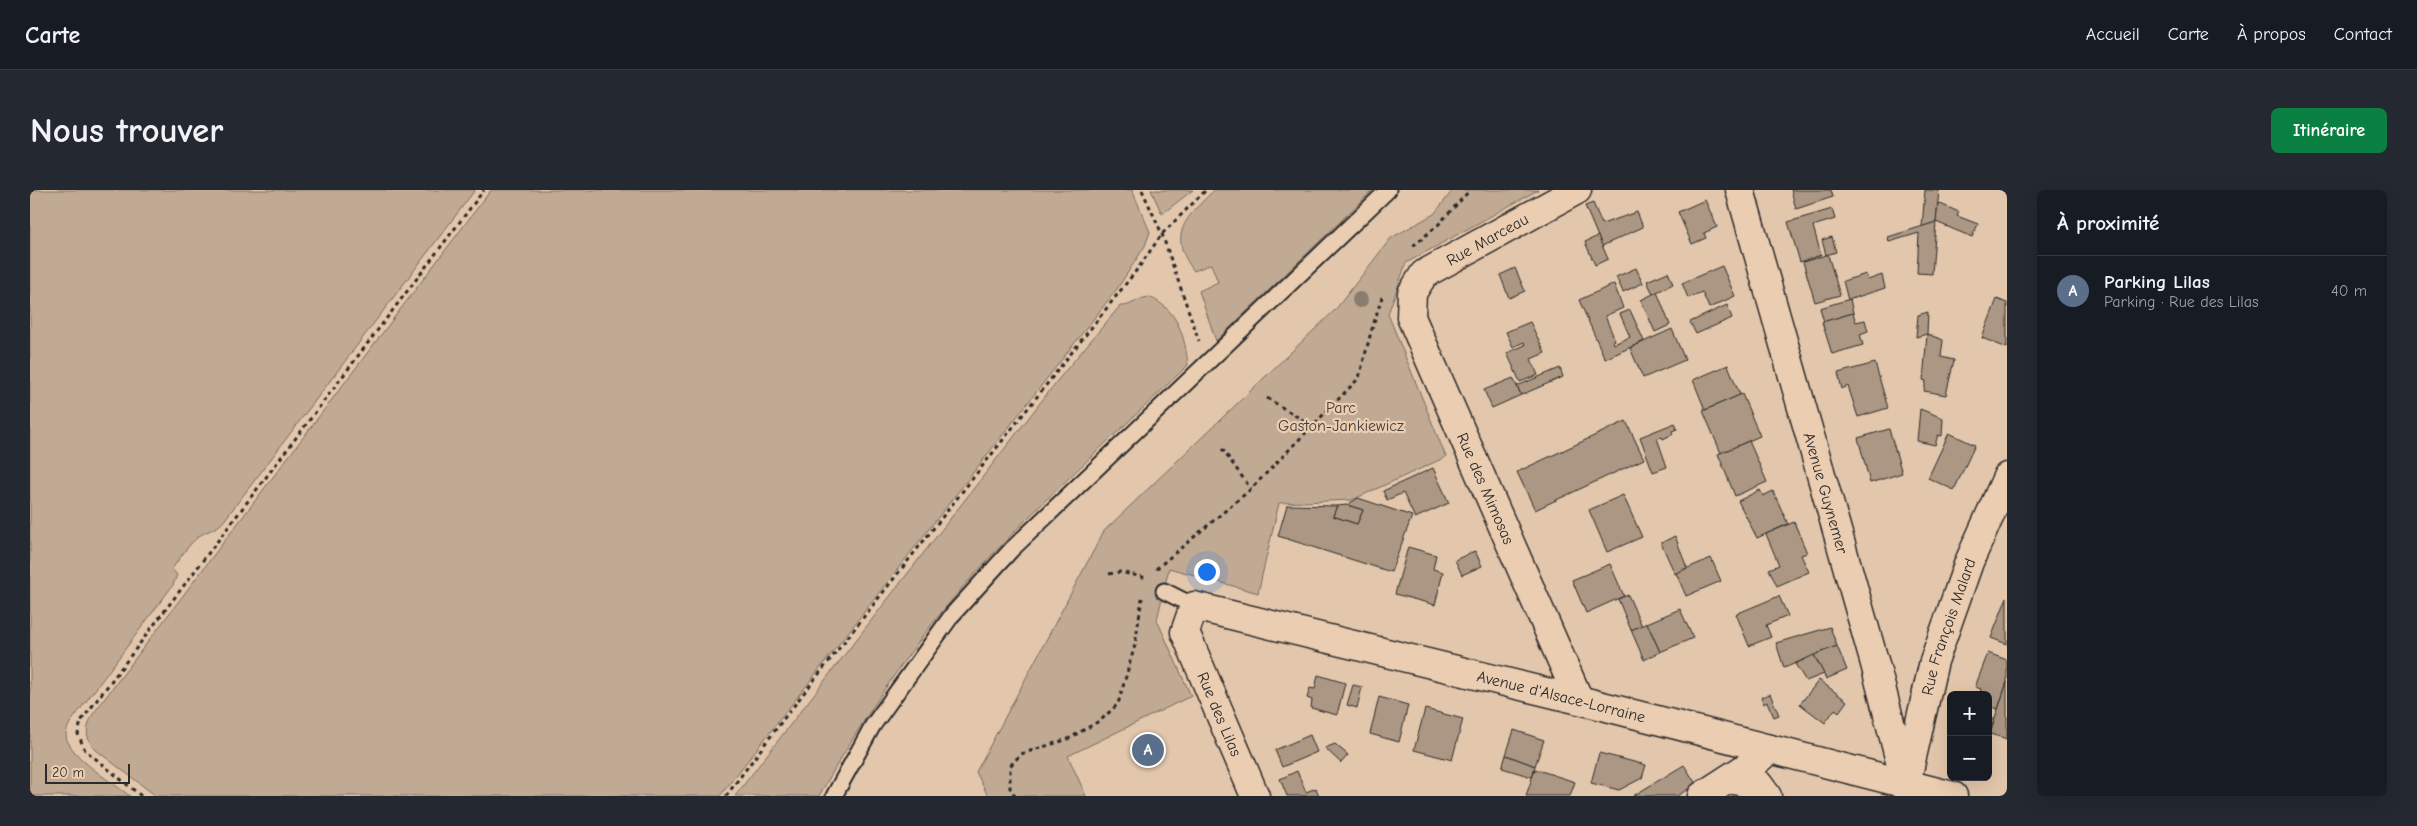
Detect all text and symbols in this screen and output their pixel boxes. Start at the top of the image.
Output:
text: Carte [25,21,80,49]
text: Accueil [2086,24,2140,45]
text: Carte [2168,24,2209,45]
text: À propos [2237,24,2306,45]
text: Contact [2334,24,2392,45]
button: Itinéraire [2271,108,2387,153]
text: Nous trouver [30,110,223,151]
street label: Rue Marceau [1443,210,1532,270]
text: À proximité [2057,211,2159,235]
text: Parking Lilas [2104,271,2210,293]
text: A [2069,282,2077,300]
text: 40 m [2331,282,2367,300]
text: Parking · Rue des Lilas [2104,293,2259,311]
park label: Parc Gaston-Jankiewicz [1278,399,1404,435]
street label: Rue des Mimosas [1453,430,1518,547]
street label: Avenue Guynemer [1799,430,1851,557]
street label: Rue François Malard [1918,556,1980,697]
your location [1194,559,1220,585]
street label: Avenue d'Alsace-Lorraine [1475,667,1647,727]
street label: Rue des Lilas [1193,670,1245,759]
map controls [1947,691,1992,781]
button: + [1947,691,1992,736]
pin: A [1132,731,1164,769]
button: − [1947,736,1992,781]
scale bar [45,761,130,784]
text: 20 m [52,764,84,781]

